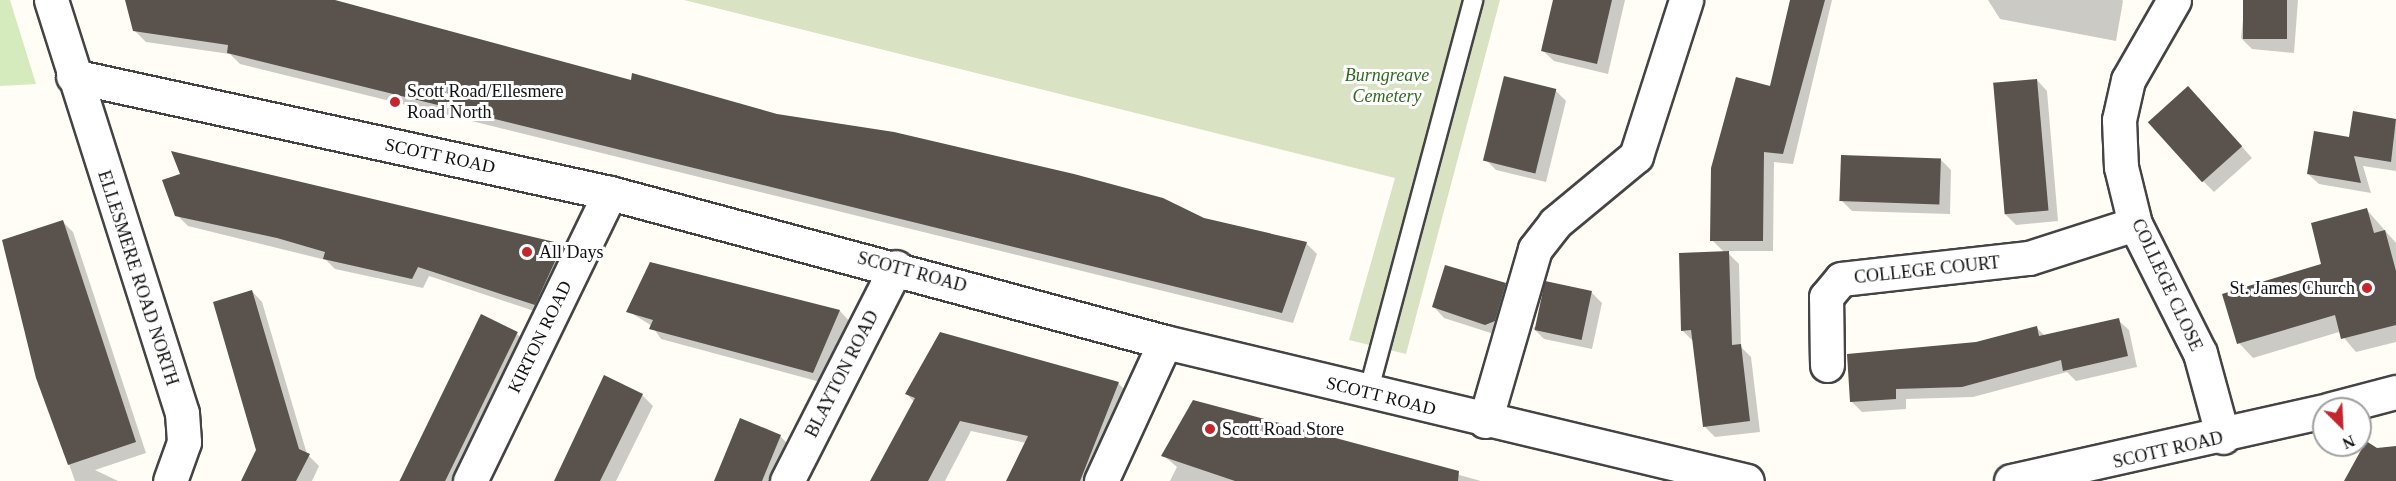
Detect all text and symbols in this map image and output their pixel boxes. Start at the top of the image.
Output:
park label: Burngreave Cemetery [1345,65,1429,107]
place label: Scott Road/Ellesmere Road North [407,81,563,124]
marker: Scott Road/Ellesmere Road North [388,95,402,109]
street label: SCOTT ROAD [383,134,497,178]
street label: ELLESMERE ROAD NORTH [93,168,183,388]
street label: COLLEGE CLOSE [2127,215,2207,355]
place label: All Days [539,241,603,263]
marker: All Days [520,245,534,259]
street label: SCOTT ROAD [855,247,969,297]
street label: COLLEGE COURT [1853,252,2001,288]
street label: KIRTON ROAD [504,277,576,397]
place label: St. James Church [2230,277,2355,299]
marker: St. James Church [2360,281,2374,295]
street label: BLAYTON ROAD [801,307,883,441]
street label: SCOTT ROAD [1324,372,1438,420]
north arrow [2312,397,2372,457]
place label: Scott Road Store [1222,418,1344,440]
marker: Scott Road Store [1203,422,1217,436]
street label: SCOTT ROAD [2111,427,2225,473]
text: N [2340,432,2357,452]

